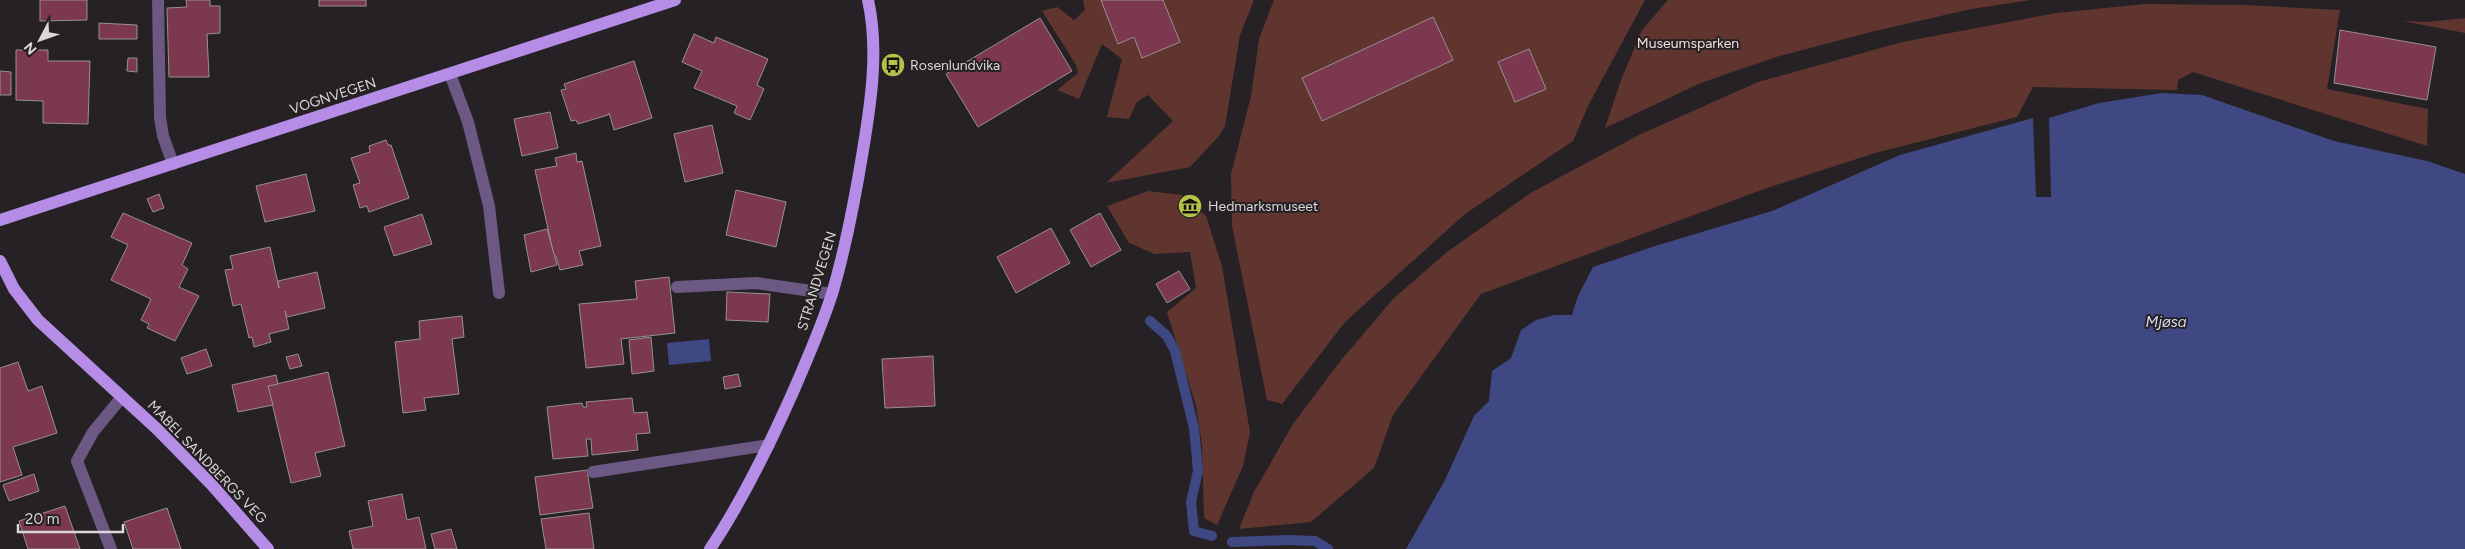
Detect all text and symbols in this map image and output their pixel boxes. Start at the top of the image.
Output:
north arrow [15,15,65,65]
park label: Museumsparken [1637,35,1739,52]
text: N [21,39,41,58]
bus stop icon: Rosenlundvika [880,52,906,78]
place label: Rosenlundvika [910,57,1000,74]
street label: VOGNVEGEN [288,74,378,118]
museum icon: Hedmarksmuseet [1177,193,1203,219]
place label: Hedmarksmuseet [1208,198,1318,215]
street label: STRANDVEGEN [794,229,840,333]
water label: Mjøsa [2145,313,2187,331]
street label: MABEL SANDBERGS VEG [144,397,270,527]
scale bar [18,502,122,534]
text: 20 m [25,510,59,528]

